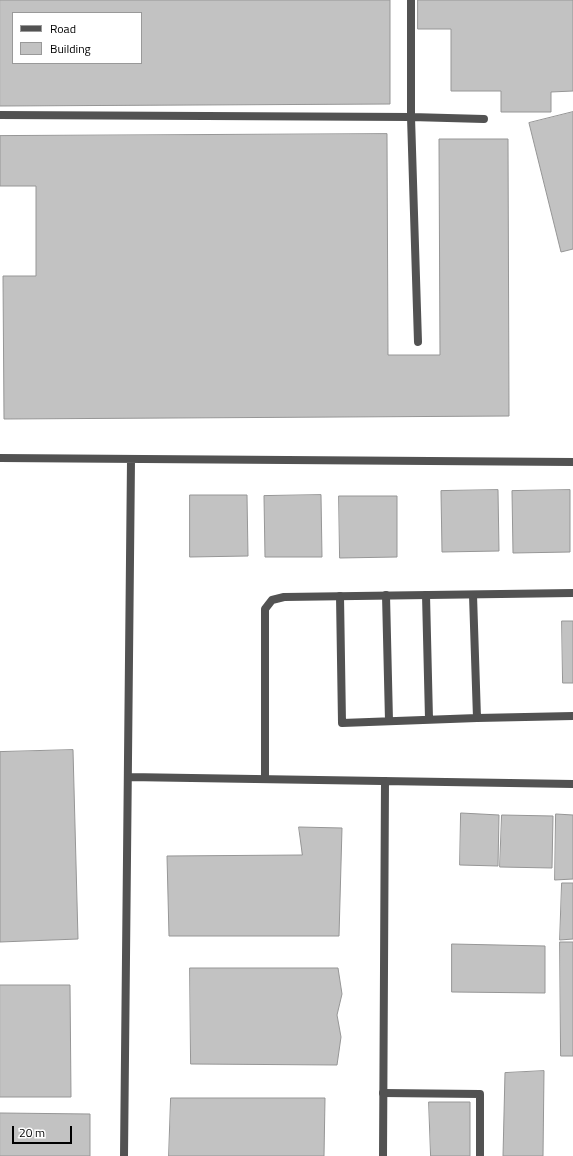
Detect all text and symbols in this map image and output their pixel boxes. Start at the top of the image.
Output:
legend [12,12,142,64]
text: Road [50,19,76,38]
text: Building [50,39,91,58]
scale bar [14,1118,74,1144]
text: 20 m [19,1123,45,1142]

